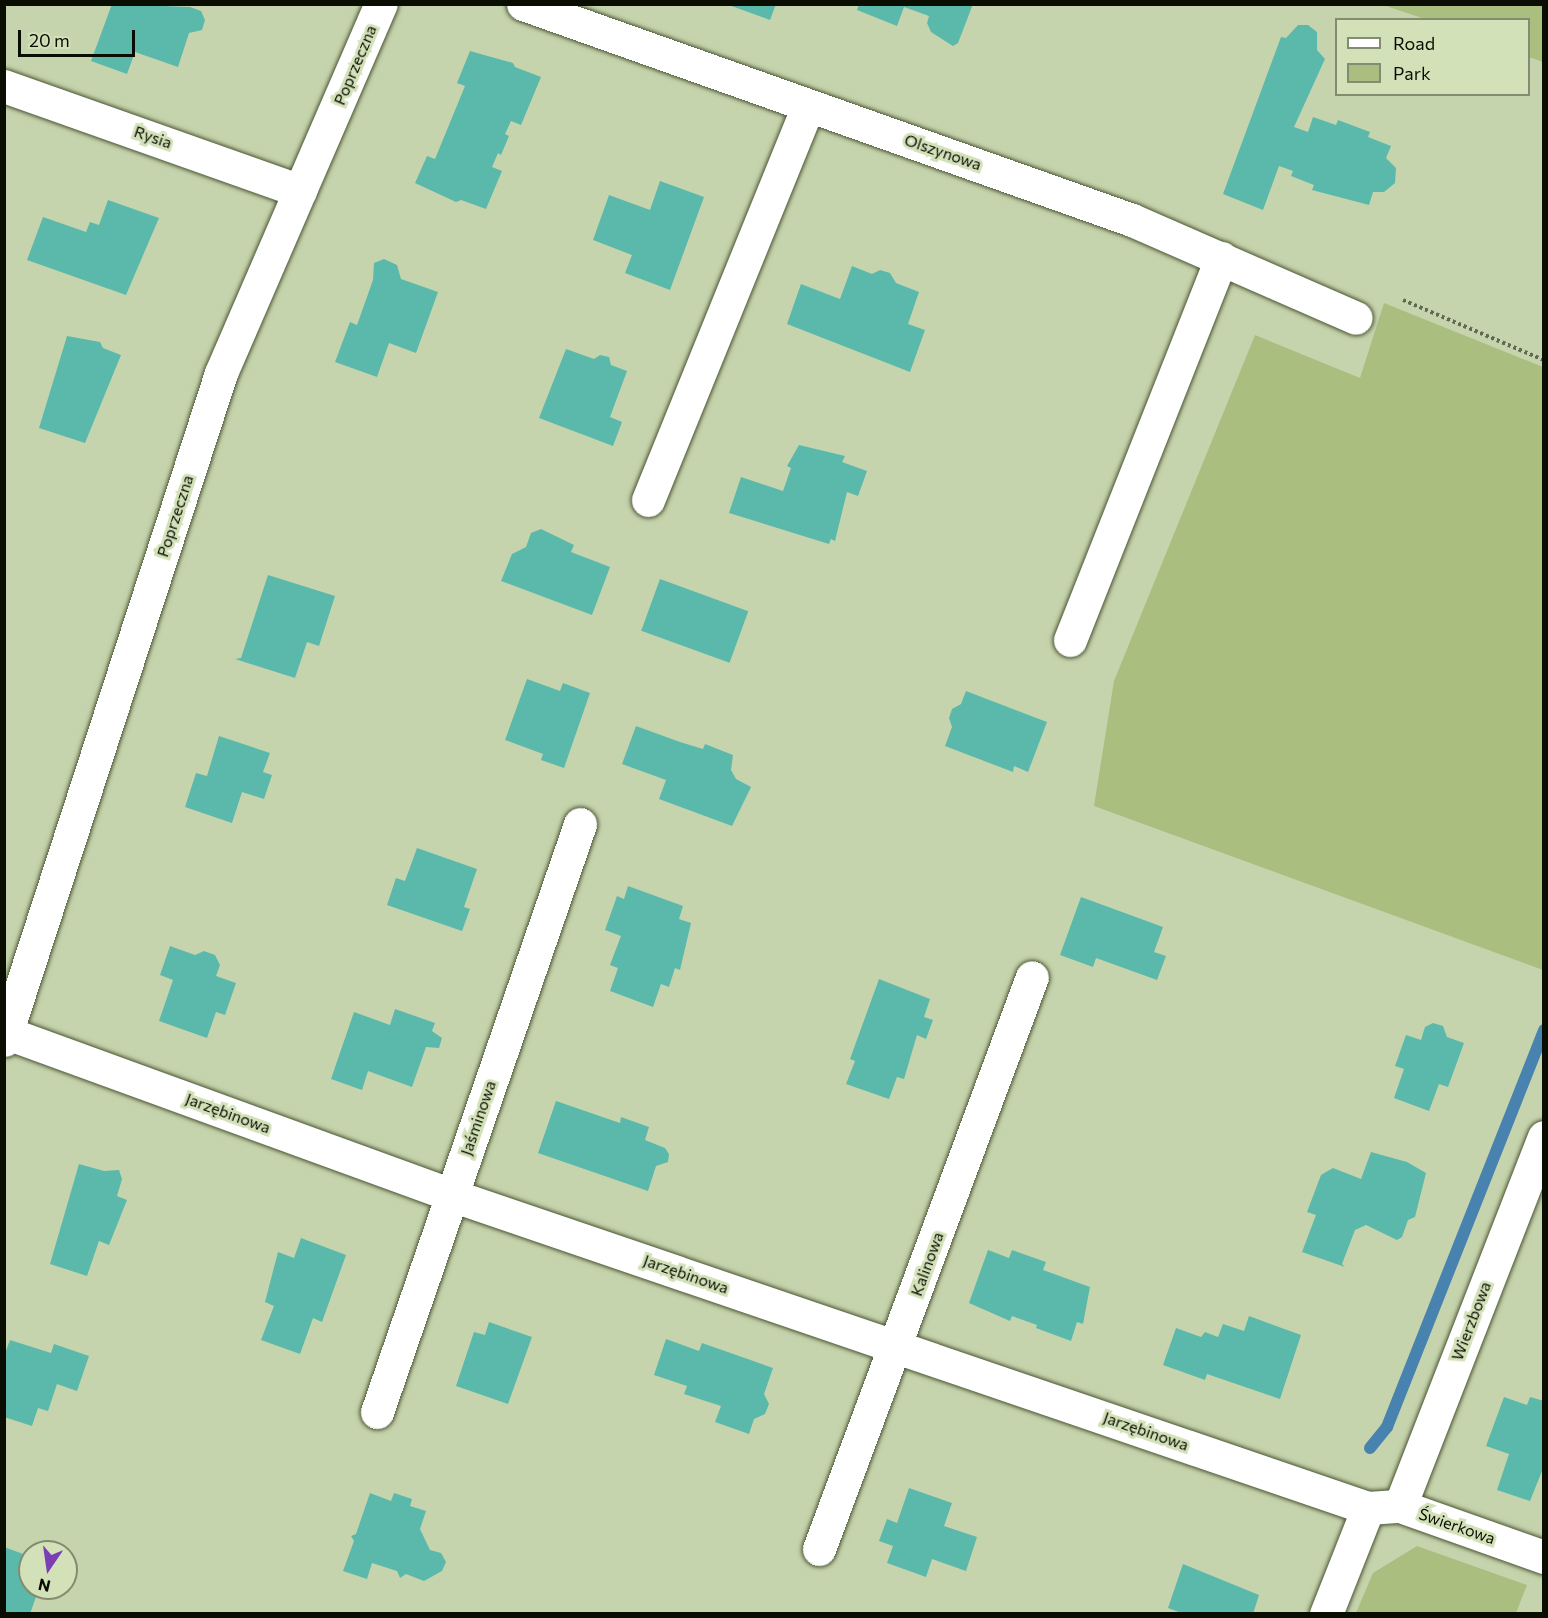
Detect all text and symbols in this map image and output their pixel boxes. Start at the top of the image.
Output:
scale bar [21,18,138,56]
legend [1335,18,1530,96]
street label: Poprzeczna [330,22,380,108]
text: 20 m [29,29,70,51]
text: Road [1393,32,1435,54]
text: Park [1393,62,1431,84]
street label: Rysia [132,122,174,152]
street label: Olszynowa [902,130,984,174]
street label: Poprzeczna [153,473,197,559]
street label: Jaśminowa [456,1078,500,1158]
street label: Jarzębinowa [183,1089,273,1137]
street label: Kalinowa [907,1229,947,1299]
street label: Jarzębinowa [641,1250,731,1298]
street label: Wierzbowa [1447,1279,1495,1363]
street label: Jarzębinowa [1101,1407,1191,1455]
street label: Świerkowa [1416,1504,1498,1548]
north arrow [18,1540,78,1600]
text: N [36,1575,52,1597]

